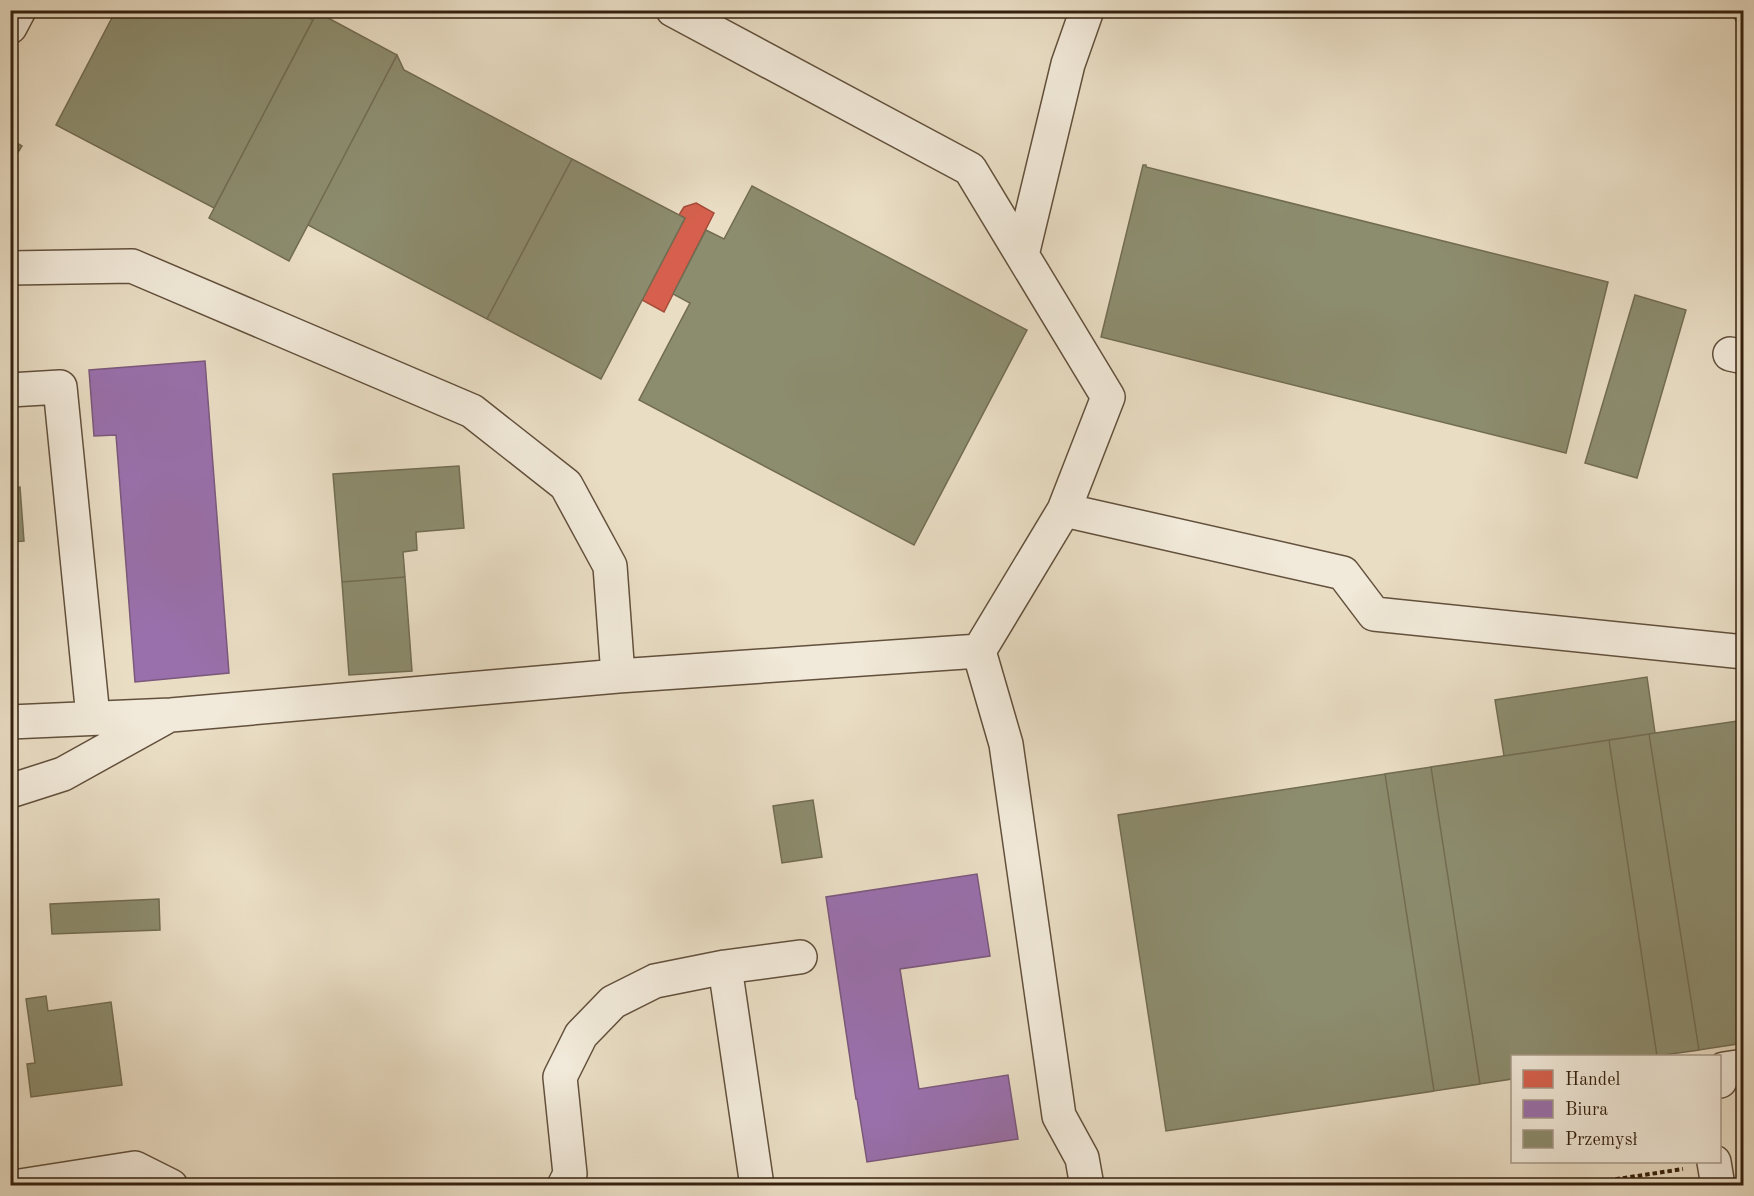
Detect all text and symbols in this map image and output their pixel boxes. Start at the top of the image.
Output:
legend [1511,1055,1721,1163]
text: Handel [1565,1071,1620,1089]
text: Biura [1565,1101,1608,1119]
text: Przemysł [1565,1131,1637,1149]

